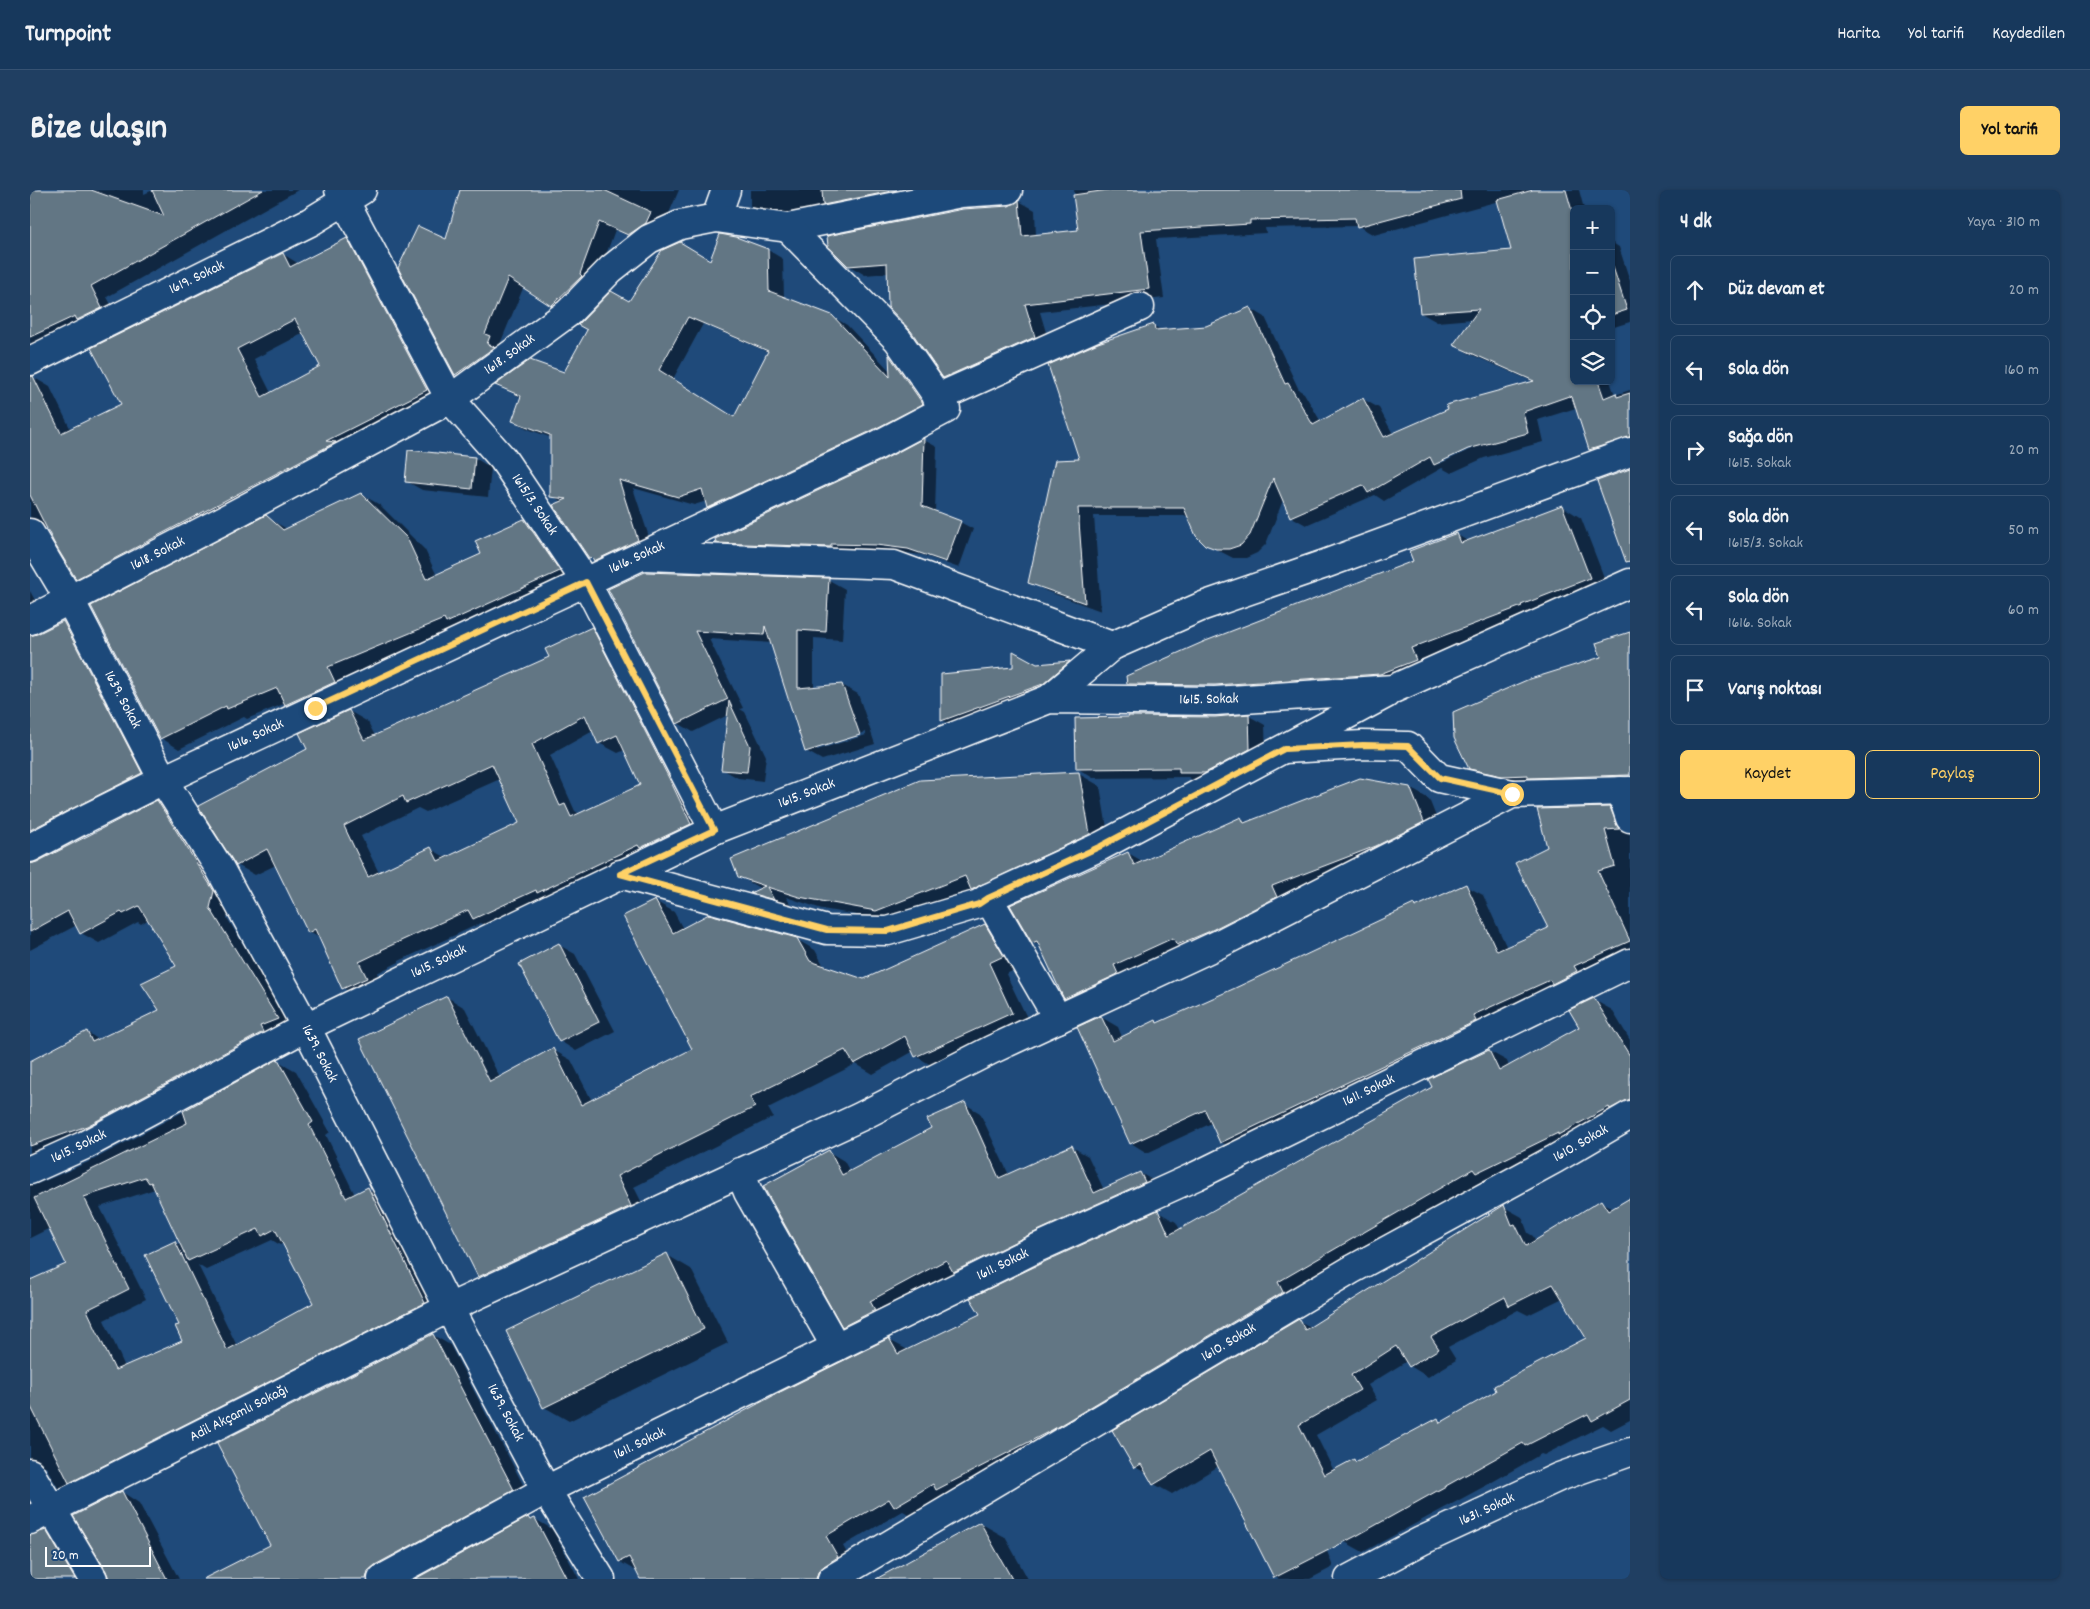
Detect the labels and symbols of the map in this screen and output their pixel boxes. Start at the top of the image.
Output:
street label: 1619. Sokak [166,255,228,301]
street label: 1618. Sokak [480,329,540,381]
street label: 1615/3. Sokak [505,470,563,540]
street label: 1618. Sokak [127,531,189,577]
street label: 1616. Sokak [605,535,669,581]
street label: 1639. Sokak [98,667,146,733]
street label: 1615. Sokak [1179,688,1239,712]
route end [304,697,327,720]
street label: 1616. Sokak [224,713,288,759]
street label: 1615. Sokak [775,773,839,815]
route start [1501,783,1524,806]
street label: 1615. Sokak [407,939,471,985]
street label: 1639. Sokak [295,1021,343,1087]
street label: 1611. Sokak [1339,1069,1399,1113]
street label: 1610. Sokak [1549,1119,1613,1169]
street label: 1615. Sokak [47,1124,111,1170]
street label: 1611. Sokak [973,1243,1033,1287]
street label: 1610. Sokak [1197,1318,1261,1368]
street label: Adil Akçamlı Sokağı [186,1380,292,1448]
street label: 1639. Sokak [481,1380,529,1446]
street label: 1611. Sokak [610,1422,670,1466]
street label: 1631. Sokak [1456,1488,1518,1532]
scale bar [45,1544,151,1567]

